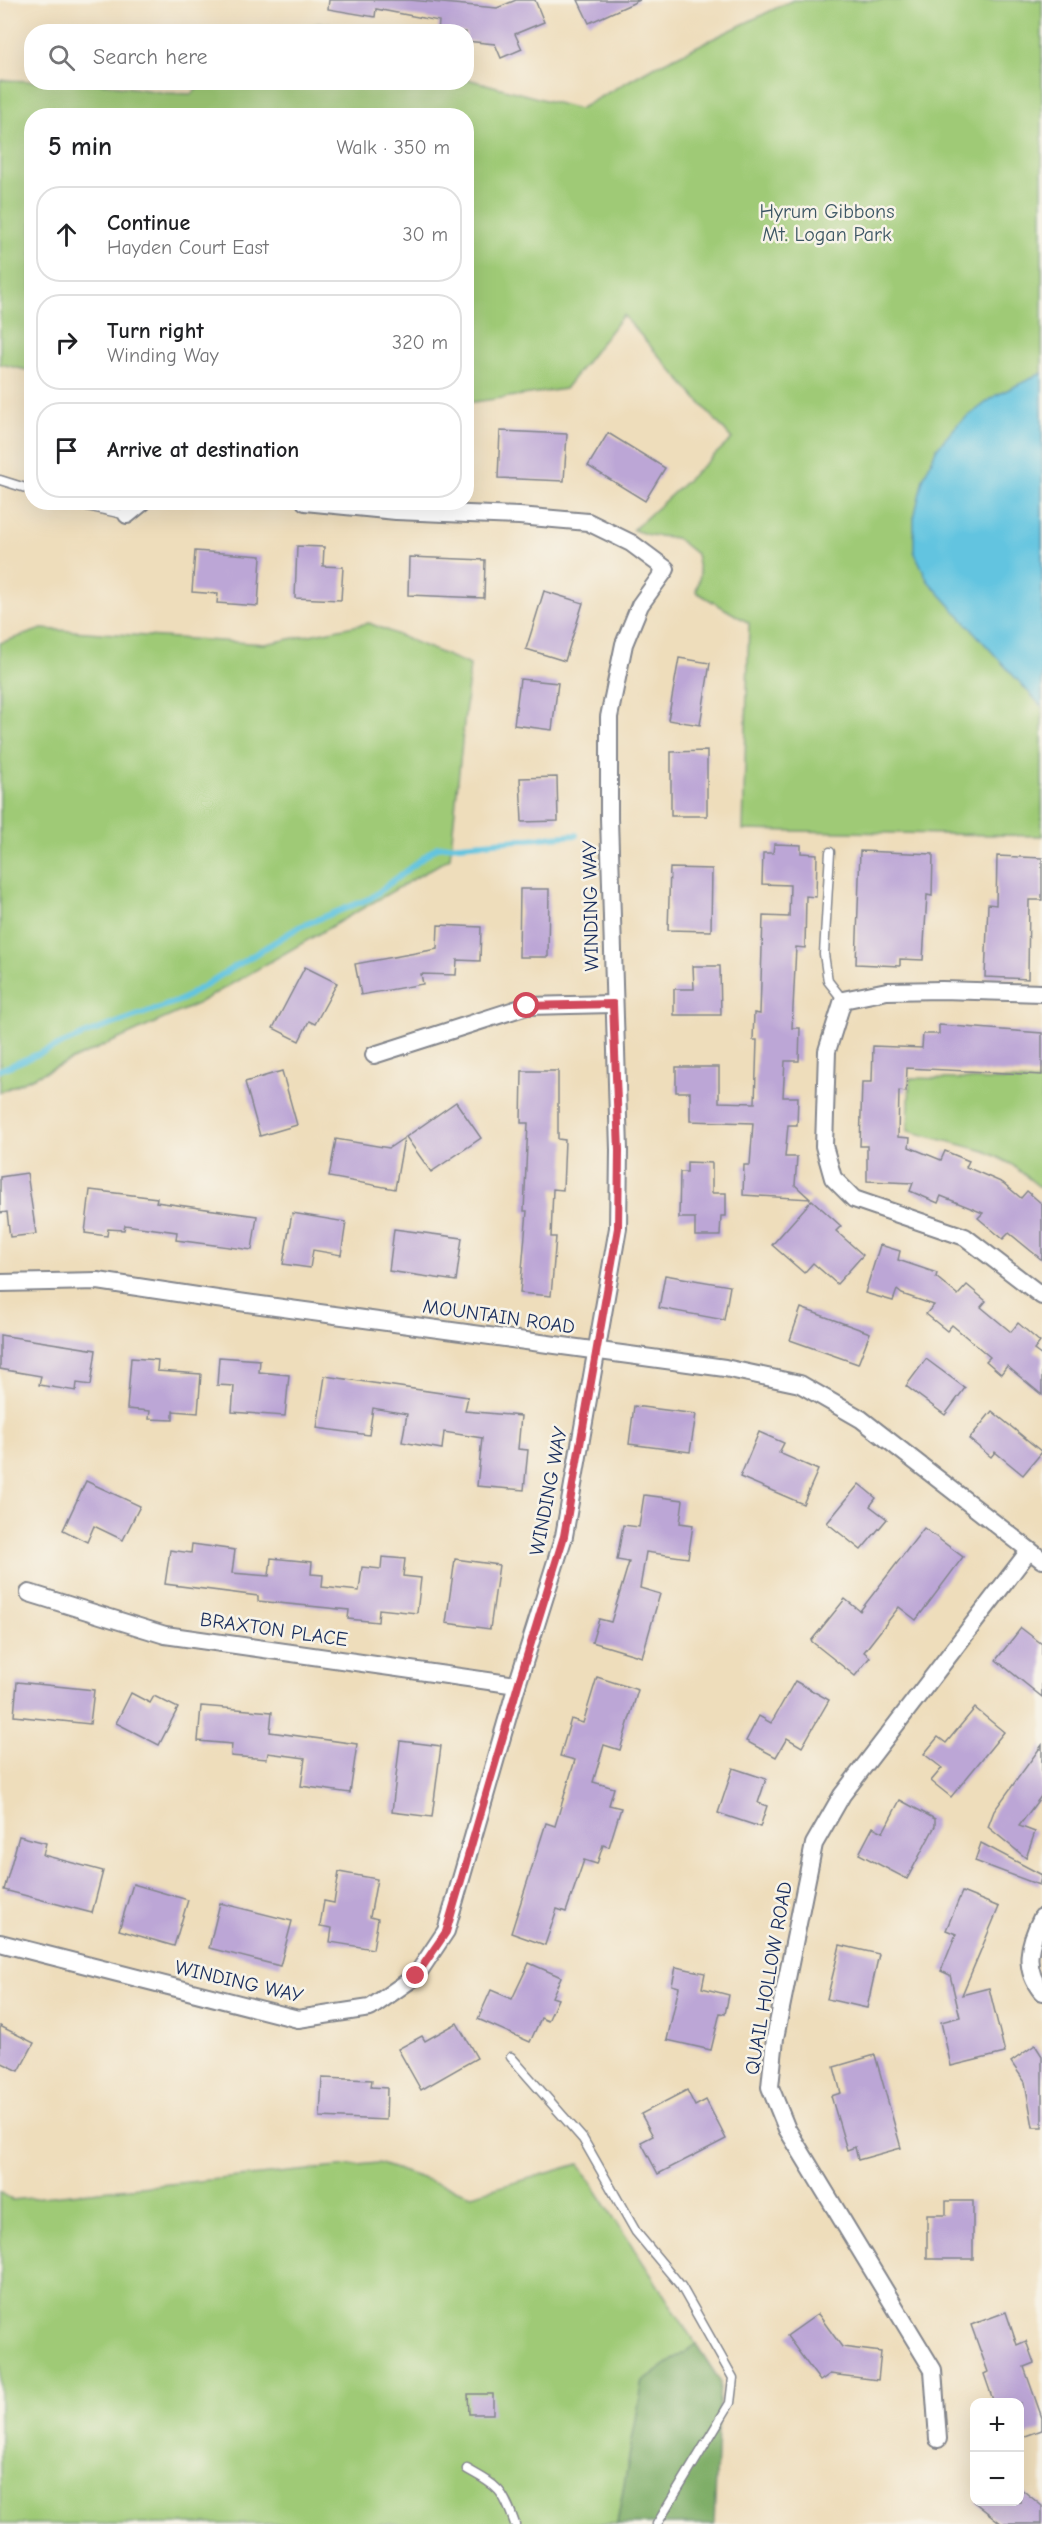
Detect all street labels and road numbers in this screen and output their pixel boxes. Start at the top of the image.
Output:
street label: WINDING WAY [578,840,603,972]
street label: MOUNTAIN ROAD [421,1294,577,1339]
street label: WINDING WAY [525,1425,572,1558]
street label: BRAXTON PLACE [199,1608,349,1651]
street label: QUAIL HOLLOW ROAD [740,1880,797,2077]
street label: WINDING WAY [173,1956,305,2007]

